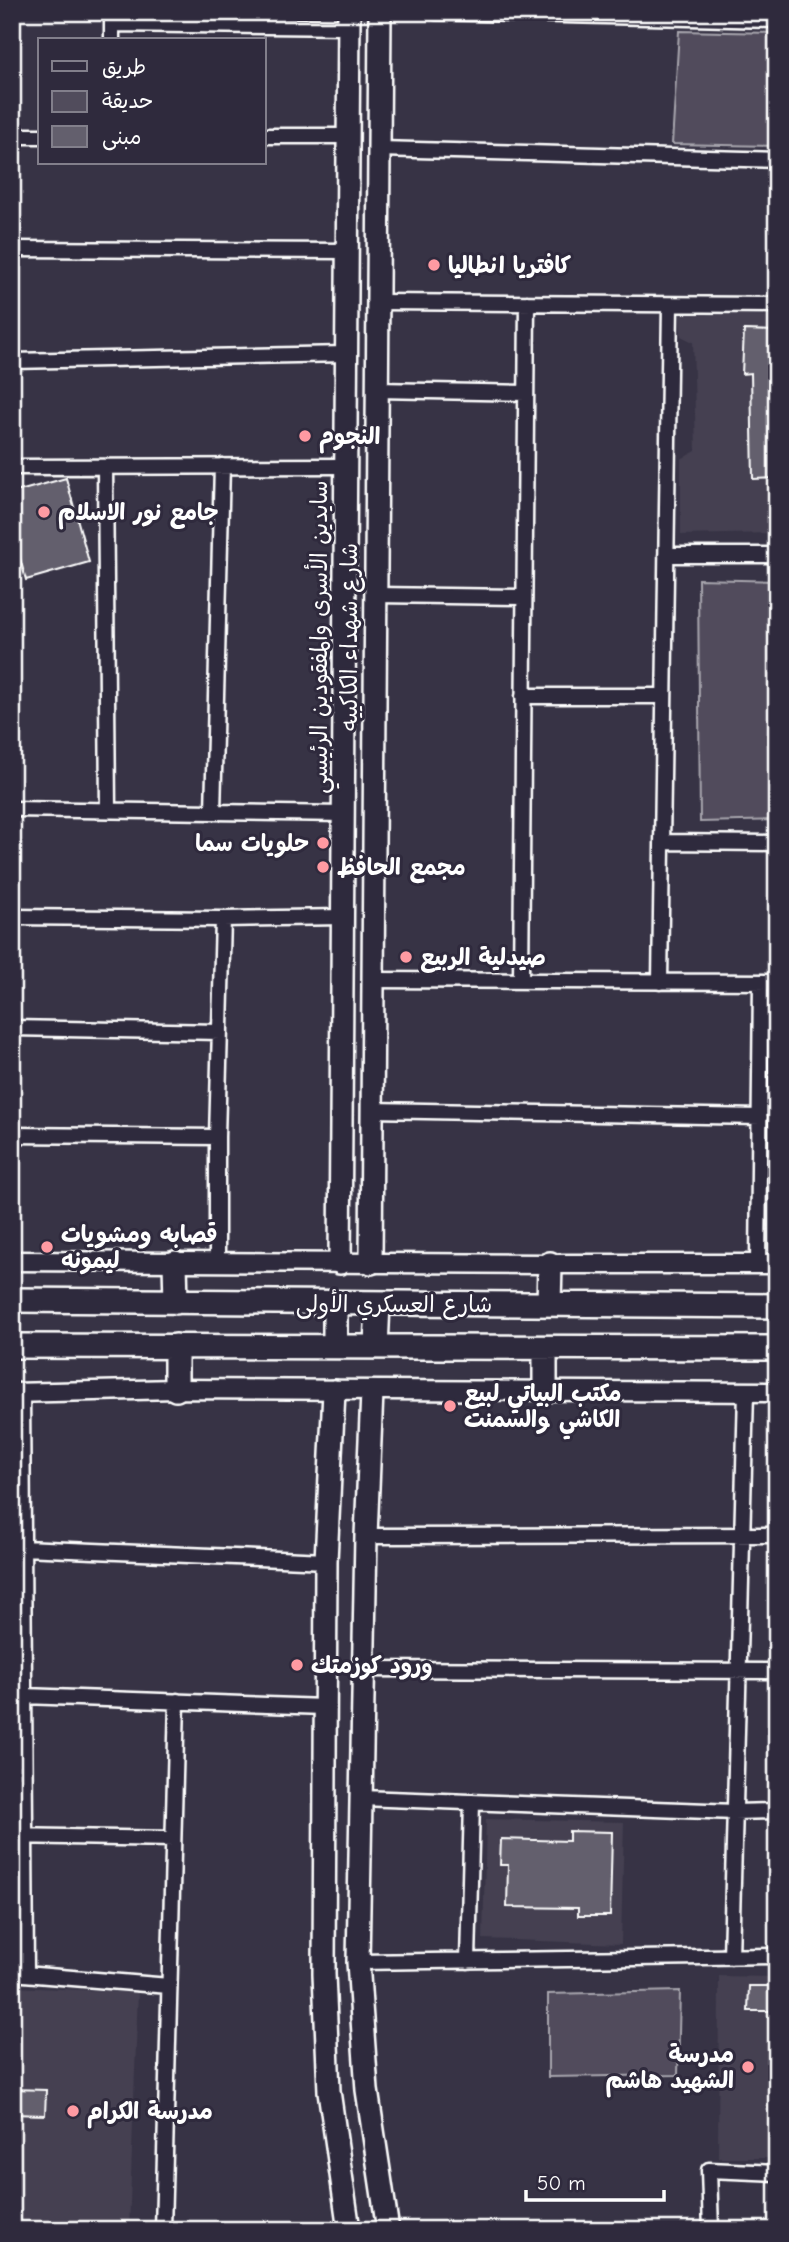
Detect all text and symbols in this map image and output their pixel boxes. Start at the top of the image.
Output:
legend [38,38,266,164]
text: طريق [102,55,146,79]
text: حديقة [102,89,153,113]
text: مبنى [102,125,141,151]
place label: كافتريا انطاليا [448,252,572,279]
marker: كافتريا انطاليا [426,257,442,273]
place label: النجوم [319,423,380,454]
marker: النجوم [297,428,313,444]
street label: سايدين الأسرى والمفقودين الرئيسي [303,480,340,794]
place label: جامع نور الاسلام [58,499,219,530]
marker: جامع نور الاسلام [36,504,52,520]
street label: شارع شهداء الكاكييه [336,543,365,731]
place label: حلويات سما [195,830,309,858]
marker: حلويات سما [315,835,331,851]
place label: مجمع الحافظ [337,854,466,884]
marker: مجمع الحافظ [315,859,331,875]
place label: صيدلية الربيع [420,944,546,973]
marker: صيدلية الربيع [398,949,414,965]
place label: قصابه ومشويات ليمونه [61,1221,218,1275]
marker: قصابه ومشويات ليمونه [39,1239,55,1255]
street label: شارع العسكري الأولى [296,1288,492,1321]
place label: مكتب البياتي لبيع الكاشي والسمنت [464,1380,621,1440]
marker: مكتب البياتي لبيع الكاشي والسمنت [442,1398,458,1414]
place label: ورود كوزمتك [311,1652,433,1681]
marker: ورود كوزمتك [289,1657,305,1673]
place label: مدرسة الشهيد هاشم [605,2041,734,2098]
marker: مدرسة الشهيد هاشم [740,2059,756,2075]
place label: مدرسة الكرام [87,2098,213,2129]
marker: مدرسة الكرام [65,2103,81,2119]
scale bar [526,2158,665,2202]
text: 50 m [537,2171,586,2195]

